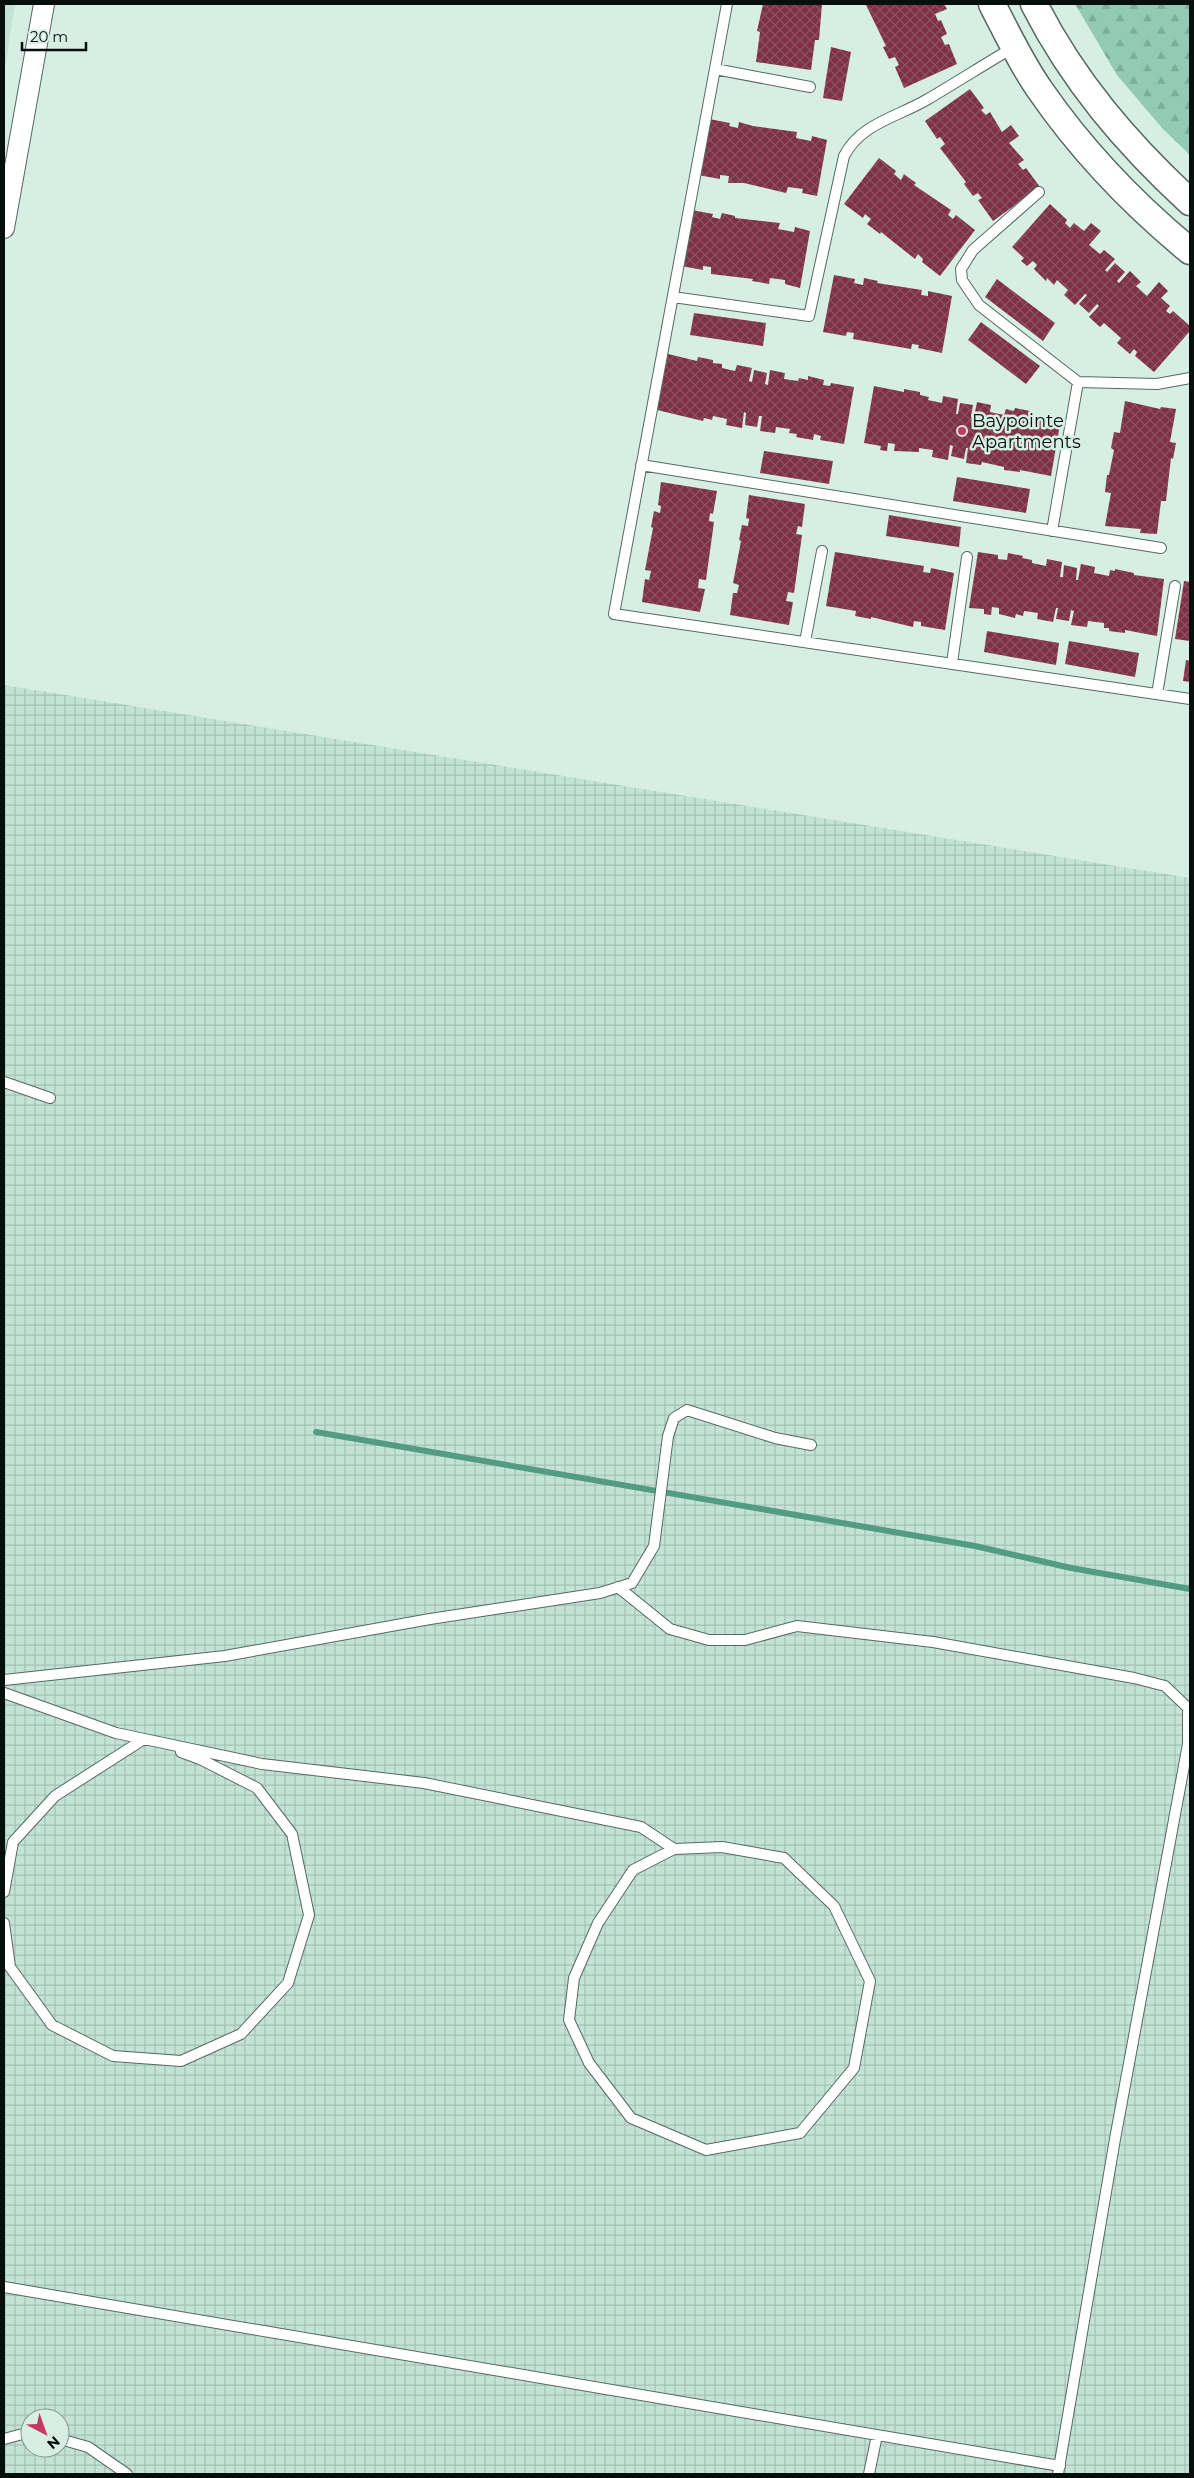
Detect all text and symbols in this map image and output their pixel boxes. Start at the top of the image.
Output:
scale bar [22,20,86,52]
text: 20 m [30,27,68,46]
place label: Baypointe Apartments [972,410,1081,453]
marker: Baypointe Apartments [956,425,968,437]
north arrow [20,2408,70,2458]
text: N [43,2432,64,2453]

